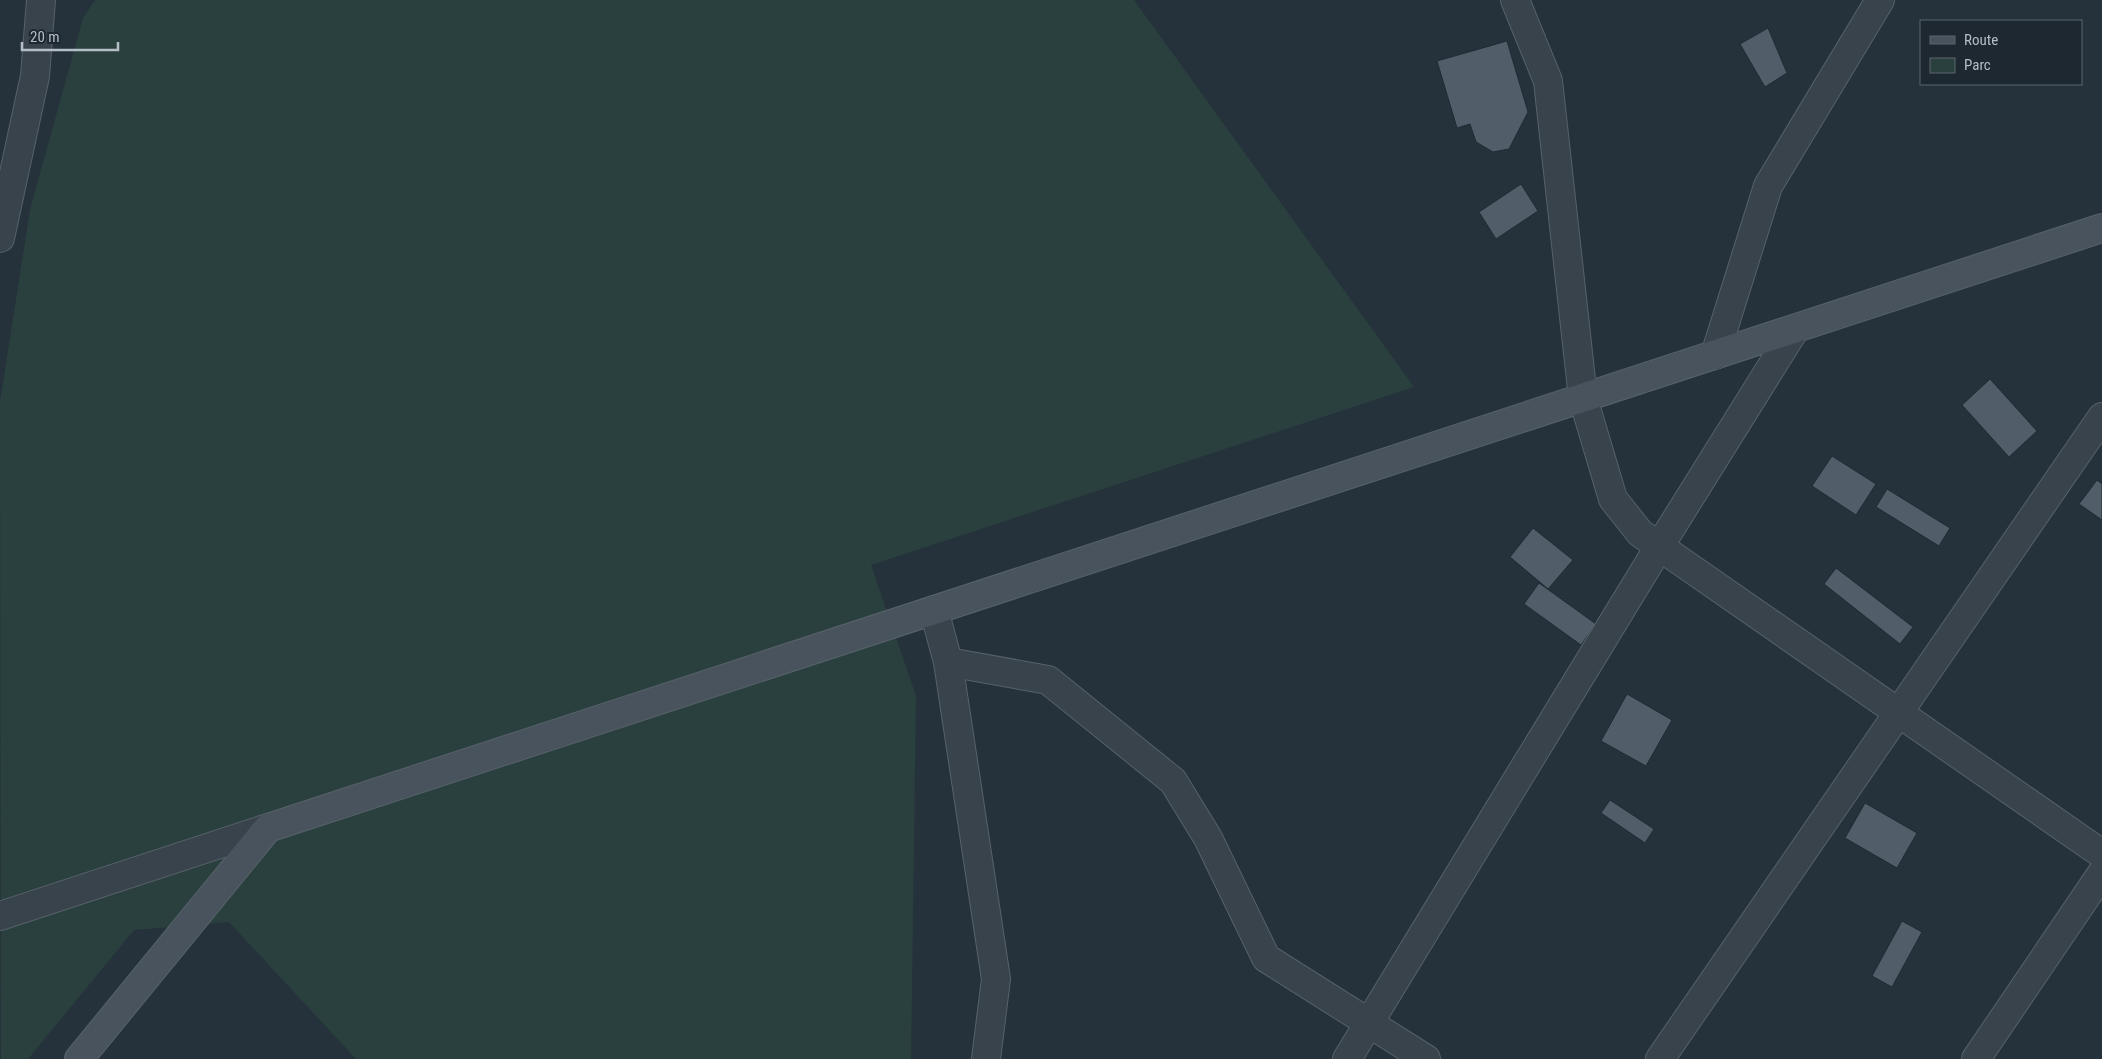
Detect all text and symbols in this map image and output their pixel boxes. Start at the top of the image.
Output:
scale bar [22,20,119,52]
legend [1920,20,2082,85]
text: 20 m [30,28,60,46]
text: Route [1964,31,1998,49]
text: Parc [1964,56,1991,74]

